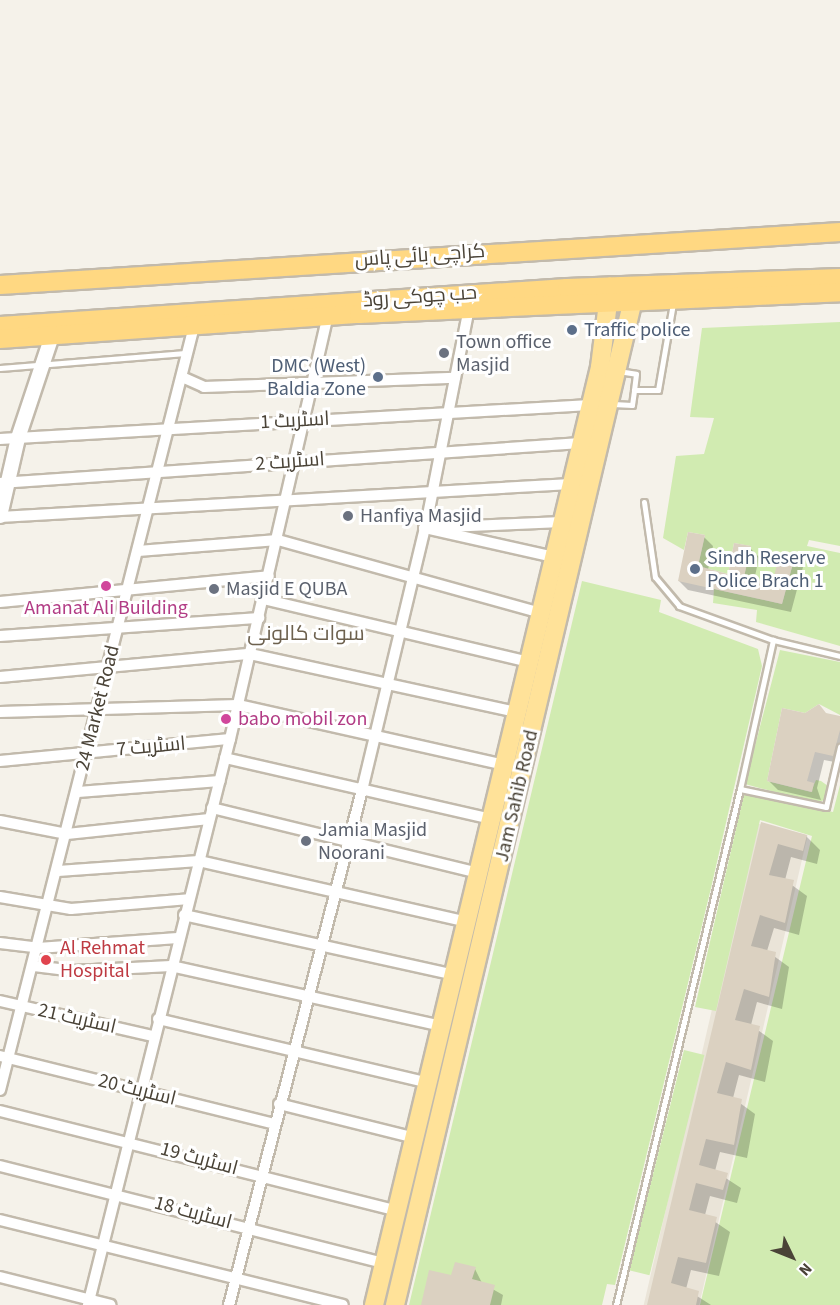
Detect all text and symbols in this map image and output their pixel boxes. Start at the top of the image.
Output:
street label: کراچی بائی پاس [354,239,486,273]
street label: حب چوکی روڈ [362,281,478,313]
place label: Traffic police [584,318,690,342]
marker: Traffic police [565,323,579,337]
place label: Town office Masjid [456,330,551,377]
marker: Town office Masjid [437,346,451,360]
place label: DMC (West) Baldia Zone [267,354,366,401]
marker: DMC (West) Baldia Zone [371,370,385,384]
street label: اسٹریٹ 1 [260,407,330,435]
street label: اسٹریٹ 2 [255,448,325,476]
place label: Hanfiya Masjid [360,504,482,528]
marker: Hanfiya Masjid [341,509,355,523]
place label: Sindh Reserve Police Brach 1 [707,546,826,593]
marker: Sindh Reserve Police Brach 1 [688,562,702,576]
place label: Masjid E QUBA [226,577,347,601]
marker: Amanat Ali Building [99,579,113,593]
marker: Masjid E QUBA [207,582,221,596]
place label: Amanat Ali Building [24,596,188,620]
district label: سوات کالونی [247,620,365,646]
street label: 24 Market Road [71,643,125,773]
place label: babo mobil zon [238,707,367,731]
marker: babo mobil zon [219,712,233,726]
street label: Jam Sahib Road [490,728,544,864]
street label: اسٹریٹ 7 [115,732,187,762]
place label: Jamia Masjid Noorani [318,818,427,865]
marker: Jamia Masjid Noorani [299,834,313,848]
place label: Al Rehmat Hospital [60,936,145,983]
marker: Al Rehmat Hospital [37,951,55,969]
street label: اسٹریٹ 21 [36,998,118,1040]
street label: اسٹریٹ 20 [96,1069,178,1111]
street label: اسٹریٹ 19 [158,1137,240,1181]
street label: اسٹریٹ 18 [152,1191,234,1235]
north arrow [762,1227,822,1287]
text: N [793,1258,817,1281]

